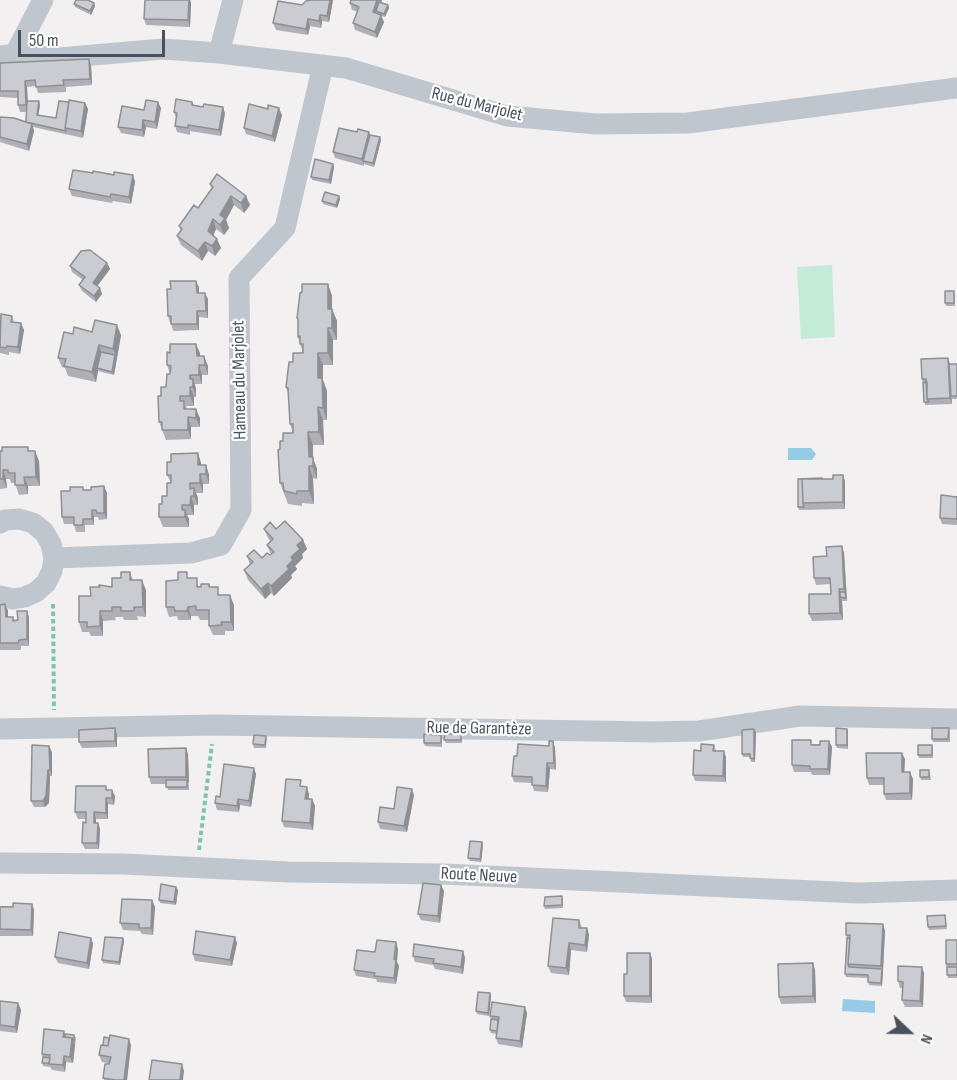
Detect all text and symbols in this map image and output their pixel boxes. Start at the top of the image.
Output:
scale bar [21,18,168,56]
text: 50 m [29,30,59,51]
street label: Rue du Marjolet [429,83,525,127]
street label: Hameau du Marjolet [228,320,252,440]
street label: Rue de Garantèze [426,717,532,741]
street label: Route Neuve [440,863,518,889]
north arrow [879,1002,939,1062]
text: N [916,1031,937,1046]

